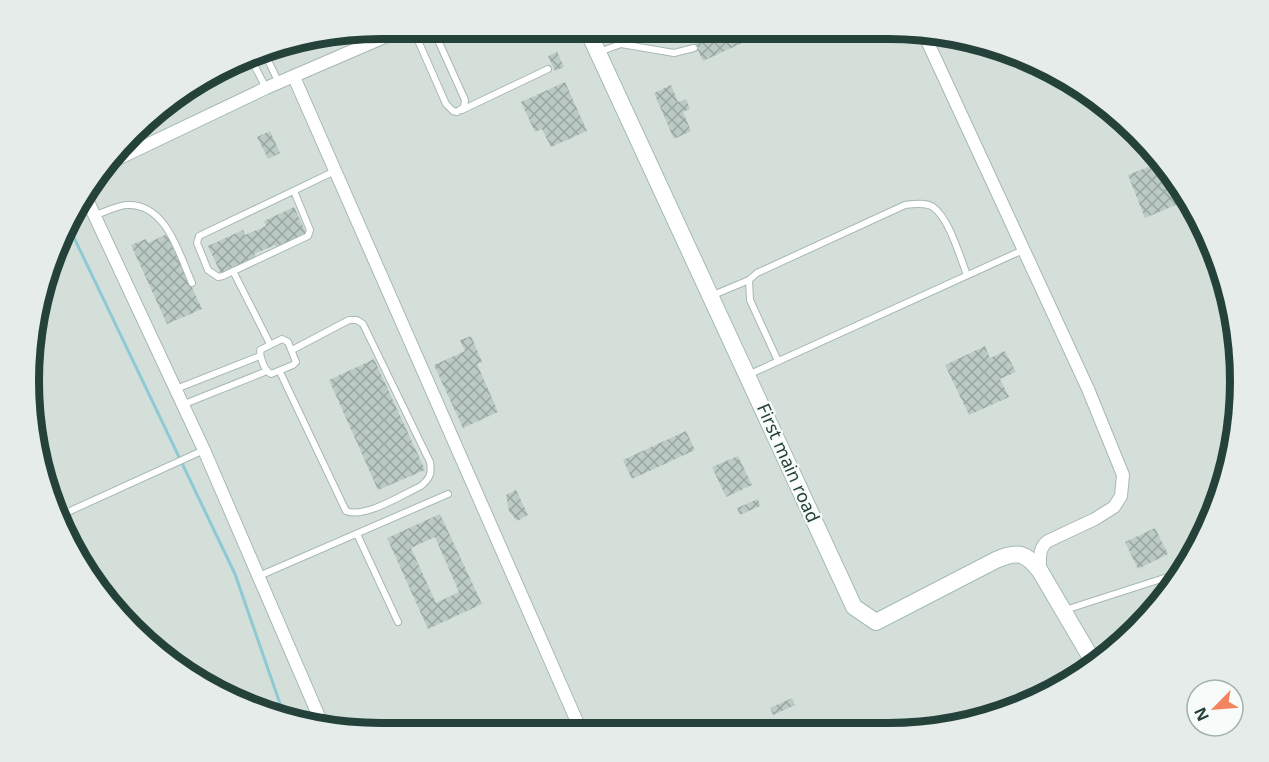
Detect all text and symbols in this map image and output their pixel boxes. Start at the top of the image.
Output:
street label: First main road [752,399,826,526]
north arrow [1185,678,1245,738]
text: N [1189,704,1214,725]

